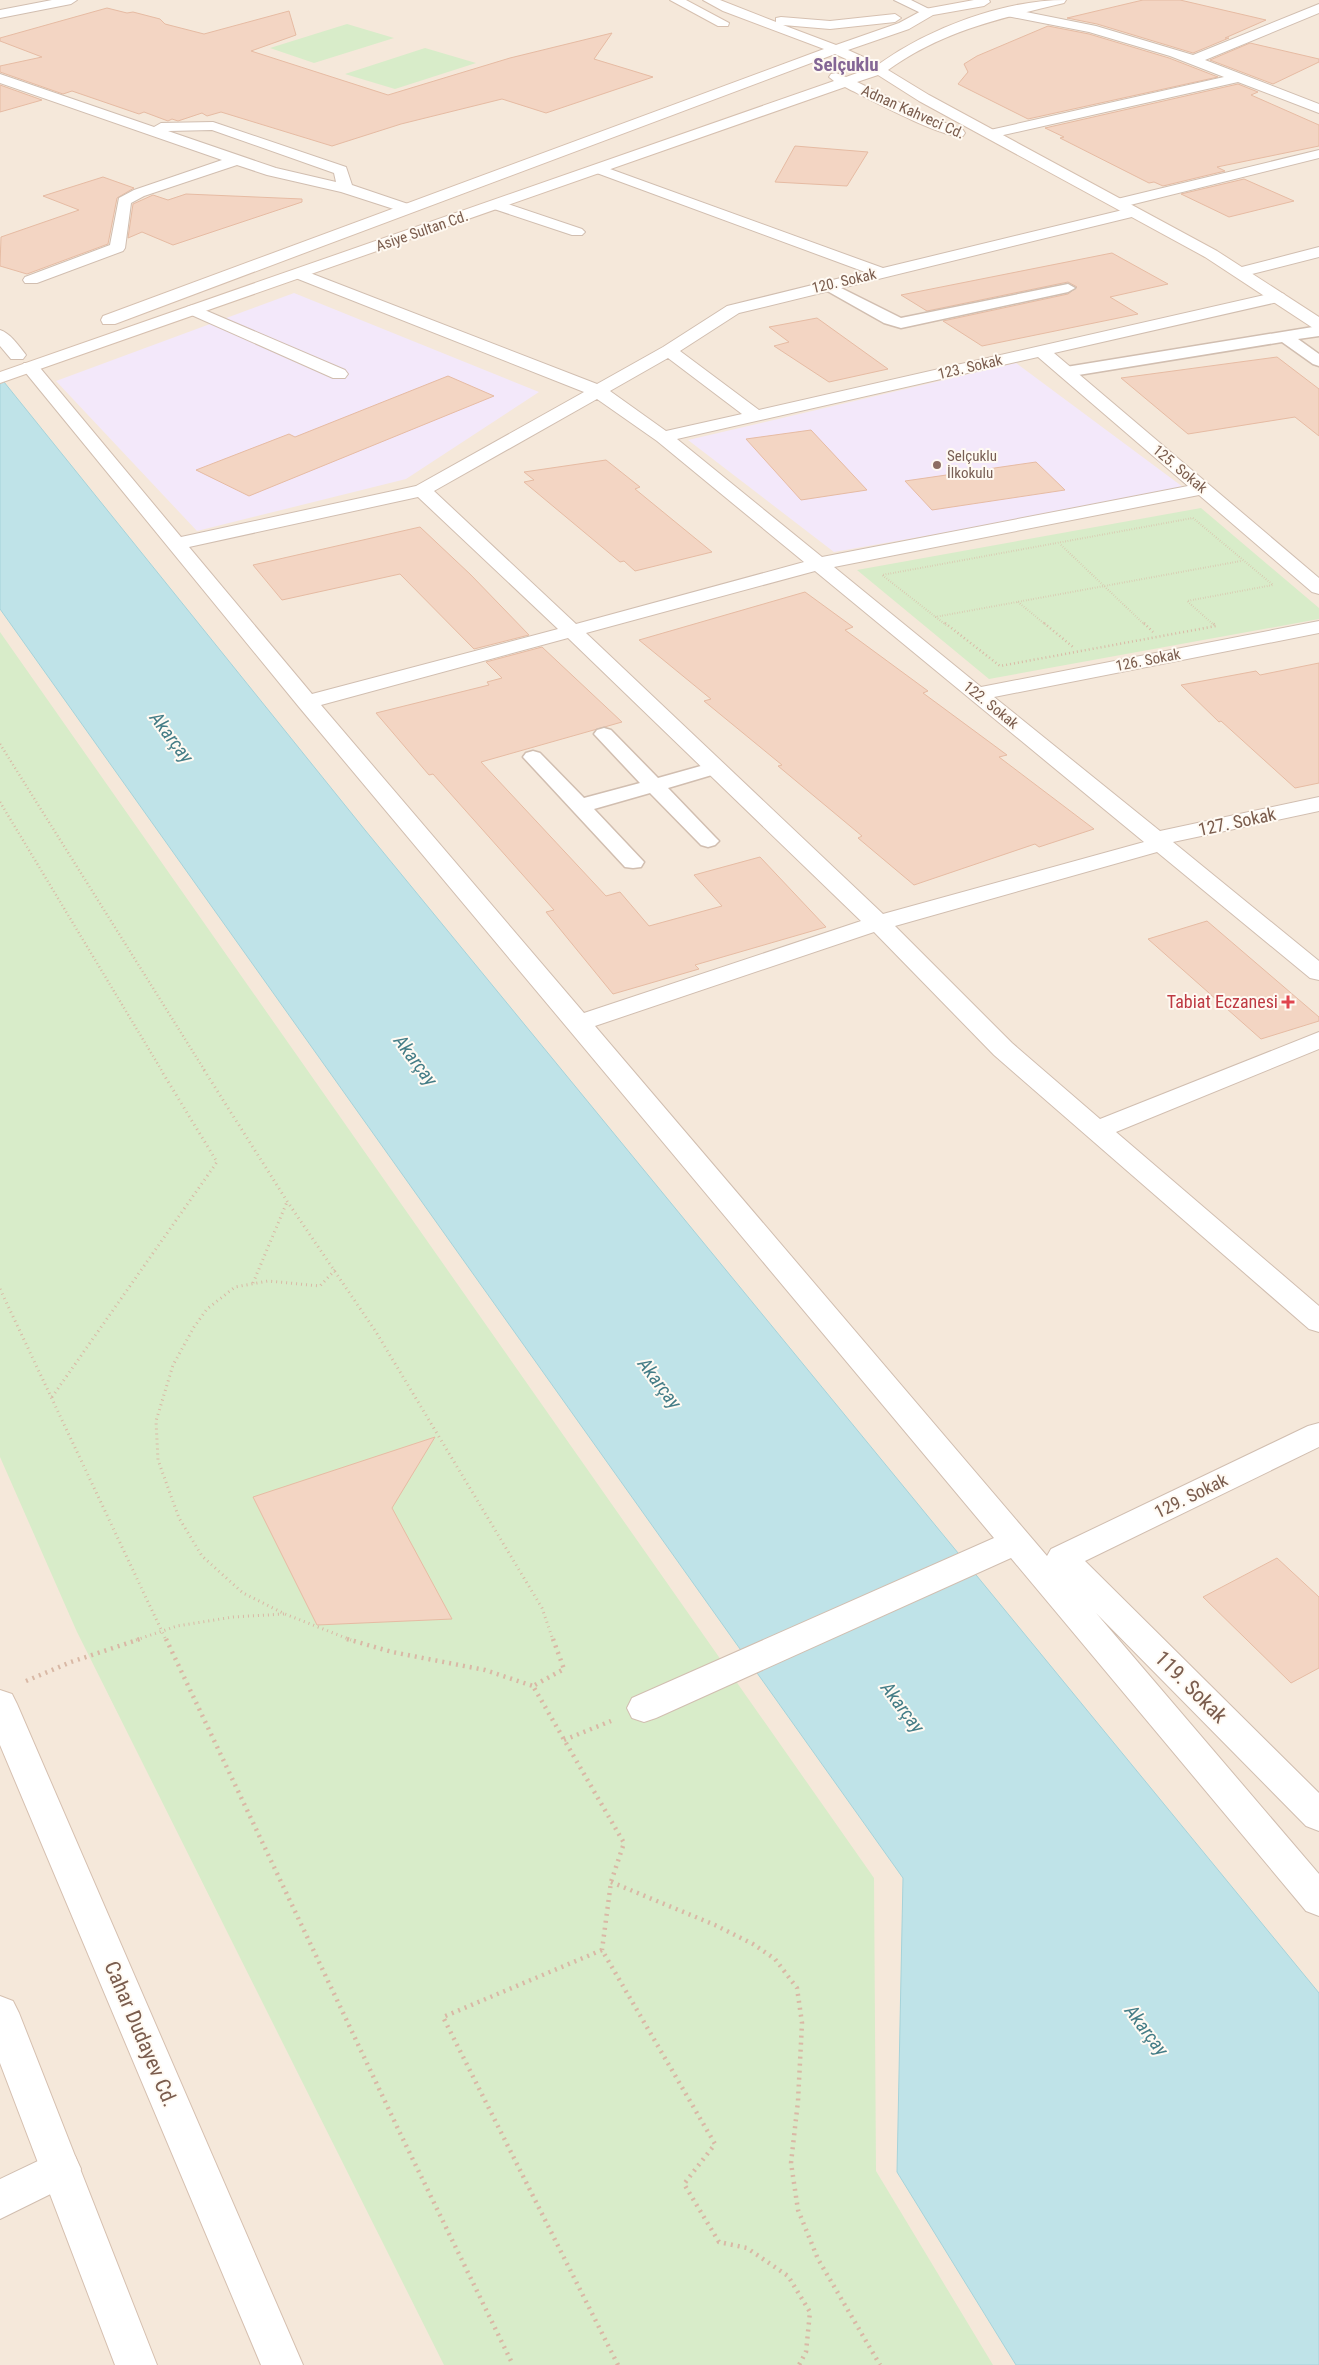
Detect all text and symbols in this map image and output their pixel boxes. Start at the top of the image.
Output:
district label: Selçuklu [813,53,879,76]
street label: Adnan Kahveci Cd. [859,81,967,143]
street label: Asiye Sultan Cd. [374,207,470,255]
street label: 120. Sokak [810,265,878,297]
street label: 123. Sokak [936,351,1004,383]
street label: 125. Sokak [1149,441,1211,497]
place label: Selçuklu İlkokulu [947,447,997,482]
marker: Selçuklu İlkokulu [931,459,943,471]
street label: 126. Sokak [1114,645,1182,675]
street label: 122. Sokak [960,677,1022,733]
water label: Akarçay [144,706,199,768]
street label: 127. Sokak [1196,803,1278,840]
place label: Tabiat Eczanesi [1167,991,1278,1012]
marker: Tabiat Eczanesi [1282,996,1294,1008]
water label: Akarçay [388,1029,443,1091]
water label: Akarçay [632,1352,687,1414]
street label: 129. Sokak [1151,1469,1231,1522]
street label: 119. Sokak [1150,1646,1232,1728]
water label: Akarçay [875,1676,930,1738]
street label: Cahar Dudayev Cd. [100,1958,182,2110]
water label: Akarçay [1119,1999,1174,2061]

